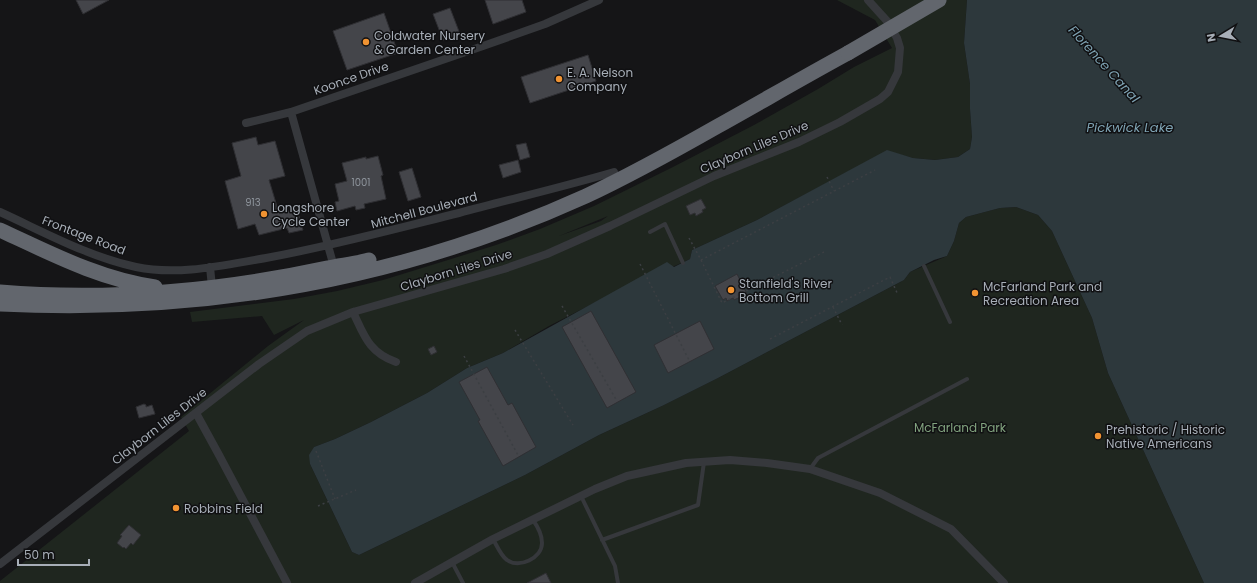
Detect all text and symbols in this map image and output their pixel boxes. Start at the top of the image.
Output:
north arrow [1201,16,1241,56]
water label: Florence Canal [1064,21,1144,107]
place label: Coldwater Nursery & Garden Center [374,27,485,58]
text: N [1203,32,1220,43]
marker: Coldwater Nursery & Garden Center [361,37,371,47]
street label: Koonce Drive [311,57,391,99]
place label: E. A. Nelson Company [567,64,633,95]
marker: E. A. Nelson Company [554,74,564,84]
street label: Clayborn Liles Drive [697,116,811,178]
water label: Pickwick Lake [1087,118,1173,137]
house number: 1001 [352,175,370,190]
street label: Mitchell Boulevard [369,188,479,232]
house number: 913 [245,195,261,210]
place label: Longshore Cycle Center [272,199,350,230]
marker: Longshore Cycle Center [259,209,269,219]
street label: Frontage Road [40,211,128,259]
street label: Clayborn Liles Drive [398,245,514,295]
place label: Stanfield's River Bottom Grill [739,275,832,306]
place label: McFarland Park and Recreation Area [983,278,1102,309]
marker: Stanfield's River Bottom Grill [726,285,736,295]
marker: McFarland Park and Recreation Area [970,288,980,298]
street label: Clayborn Liles Drive [108,383,210,469]
park label: McFarland Park [914,419,1007,436]
place label: Prehistoric / Historic Native Americans [1106,421,1225,452]
marker: Prehistoric / Historic Native Americans [1093,431,1103,441]
place label: Robbins Field [184,500,263,517]
marker: Robbins Field [171,503,181,513]
scale bar [18,541,89,567]
text: 50 m [24,546,55,563]

